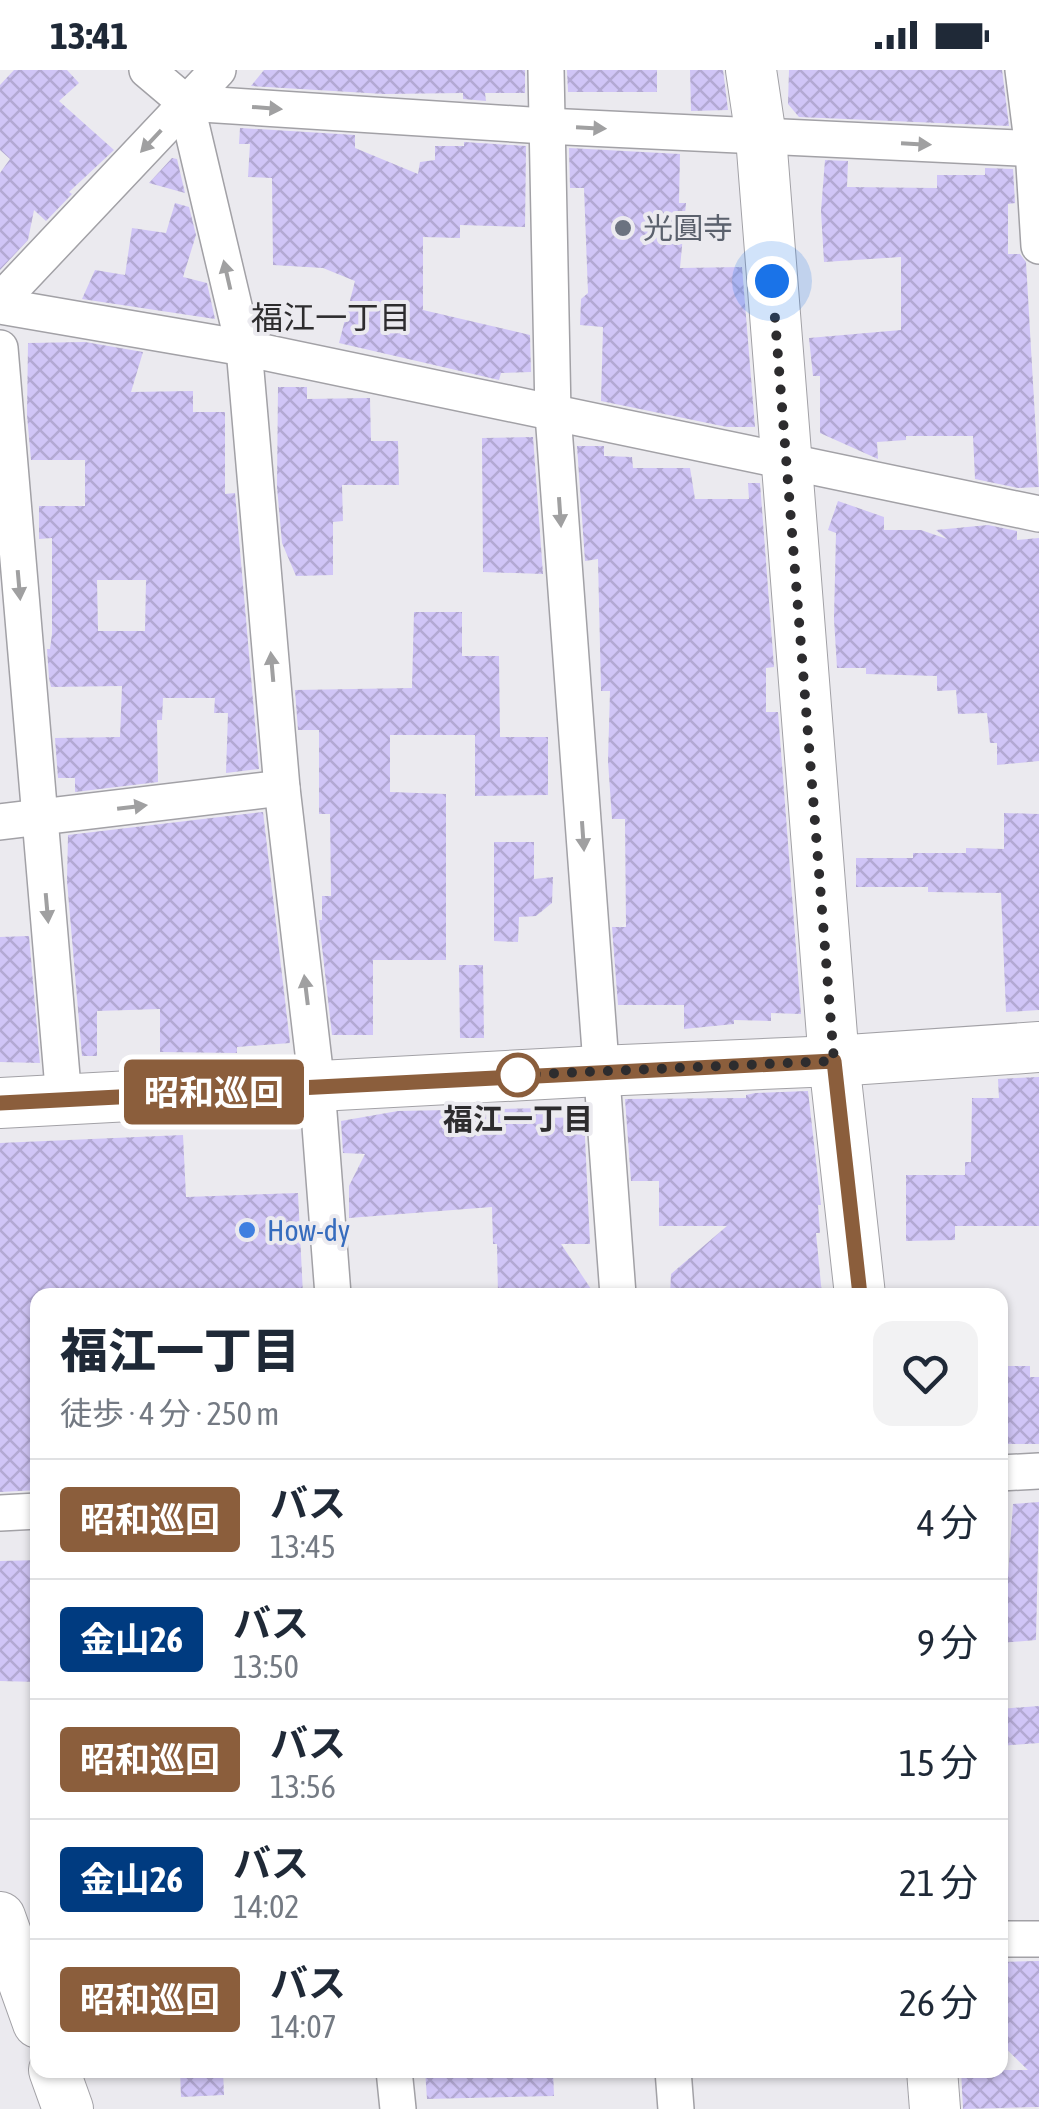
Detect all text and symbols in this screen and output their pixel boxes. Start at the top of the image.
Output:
text: 13:41 [50,14,128,57]
one-way arrow [252,100,284,116]
one-way arrow [576,120,608,136]
one-way arrow [140,128,163,152]
one-way arrow [901,136,933,152]
place label: 光圓寺 [643,211,733,245]
marker: 光圓寺 [612,217,634,239]
your location [747,256,797,306]
one-way arrow [219,259,234,290]
district label: 福江一丁目 [251,299,411,336]
one-way arrow [552,496,568,528]
one-way arrow [12,569,28,601]
one-way arrow [263,650,279,682]
one-way arrow [116,799,148,815]
one-way arrow [575,820,591,852]
one-way arrow [39,893,55,925]
one-way arrow [298,974,314,1005]
marker: 福江一丁目 [497,1054,539,1096]
line badge: 昭和巡回 [144,1060,284,1124]
text: 昭和巡回 [144,1072,284,1112]
place label: 福江一丁目 [443,1102,593,1136]
place label: How-dy [267,1213,350,1247]
marker: How-dy [236,1219,258,1241]
button: heart [873,1321,978,1426]
text: 福江一丁目 [60,1323,300,1378]
text: 徒歩 · 4 分 · 250 m [60,1395,279,1432]
text: バス [270,1482,346,1525]
text: 昭和巡回 [80,1499,220,1539]
text: 4 分 [917,1501,978,1544]
text: 13:45 [270,1528,336,1565]
text: バス [233,1602,309,1645]
text: 金山26 [80,1619,183,1659]
text: 9 分 [917,1621,978,1664]
text: 13:50 [233,1648,299,1685]
text: バス [270,1722,346,1765]
text: 昭和巡回 [80,1739,220,1779]
text: 15 分 [899,1741,978,1784]
text: 13:56 [270,1768,336,1805]
text: バス [233,1842,309,1885]
text: 金山26 [80,1859,183,1899]
text: 21 分 [899,1861,978,1904]
text: 14:02 [233,1888,299,1925]
text: バス [270,1962,346,2005]
text: 昭和巡回 [80,1979,220,2019]
text: 26 分 [899,1981,978,2024]
text: 14:07 [270,2008,337,2045]

